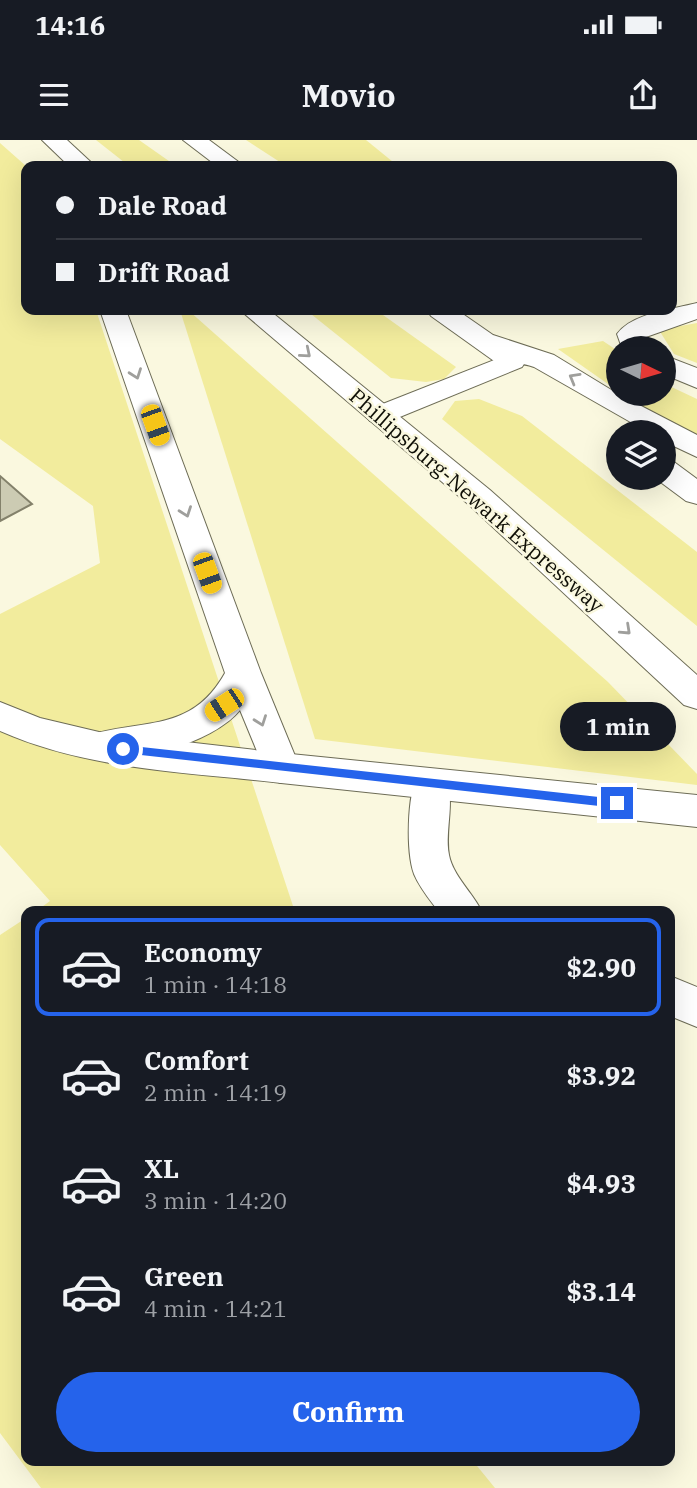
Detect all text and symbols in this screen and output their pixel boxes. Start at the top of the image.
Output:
text: 14:16 [35,8,105,42]
text: Movio [301,74,396,116]
icon: menu [35,76,73,114]
icon: share [624,76,662,114]
text: Dale Road [98,188,227,222]
text: Drift Road [98,255,230,289]
north arrow [606,336,676,406]
map controls [606,336,676,490]
one-way arrow [297,345,310,357]
one-way arrow [128,367,142,380]
one-way arrow [568,373,581,386]
street label: Phillipsburg-Newark Expressway [344,382,611,619]
car [138,402,173,448]
button: layers [606,420,676,490]
one-way arrow [178,506,192,518]
car [190,550,225,596]
one-way arrow [618,622,631,635]
car [201,685,248,725]
callout: 1 min [559,702,675,750]
text: 1 min [586,711,650,741]
one-way arrow [252,715,266,727]
route start [107,733,139,765]
route end [601,787,633,819]
text: Economy [144,935,262,969]
icon: car [60,936,123,999]
text: $2.90 [566,950,636,984]
text: 1 min · 14:18 [144,969,287,999]
text: Comfort [144,1043,249,1077]
icon: car [60,1044,123,1107]
text: $3.92 [566,1058,636,1092]
text: 2 min · 14:19 [144,1077,287,1107]
text: XL [144,1151,179,1185]
icon: car [60,1152,123,1215]
text: $4.93 [566,1166,636,1200]
text: 3 min · 14:20 [144,1185,287,1215]
text: Green [144,1259,224,1293]
icon: car [60,1260,123,1323]
text: $3.14 [566,1274,636,1308]
text: 4 min · 14:21 [144,1293,287,1323]
button: Confirm [56,1372,640,1452]

